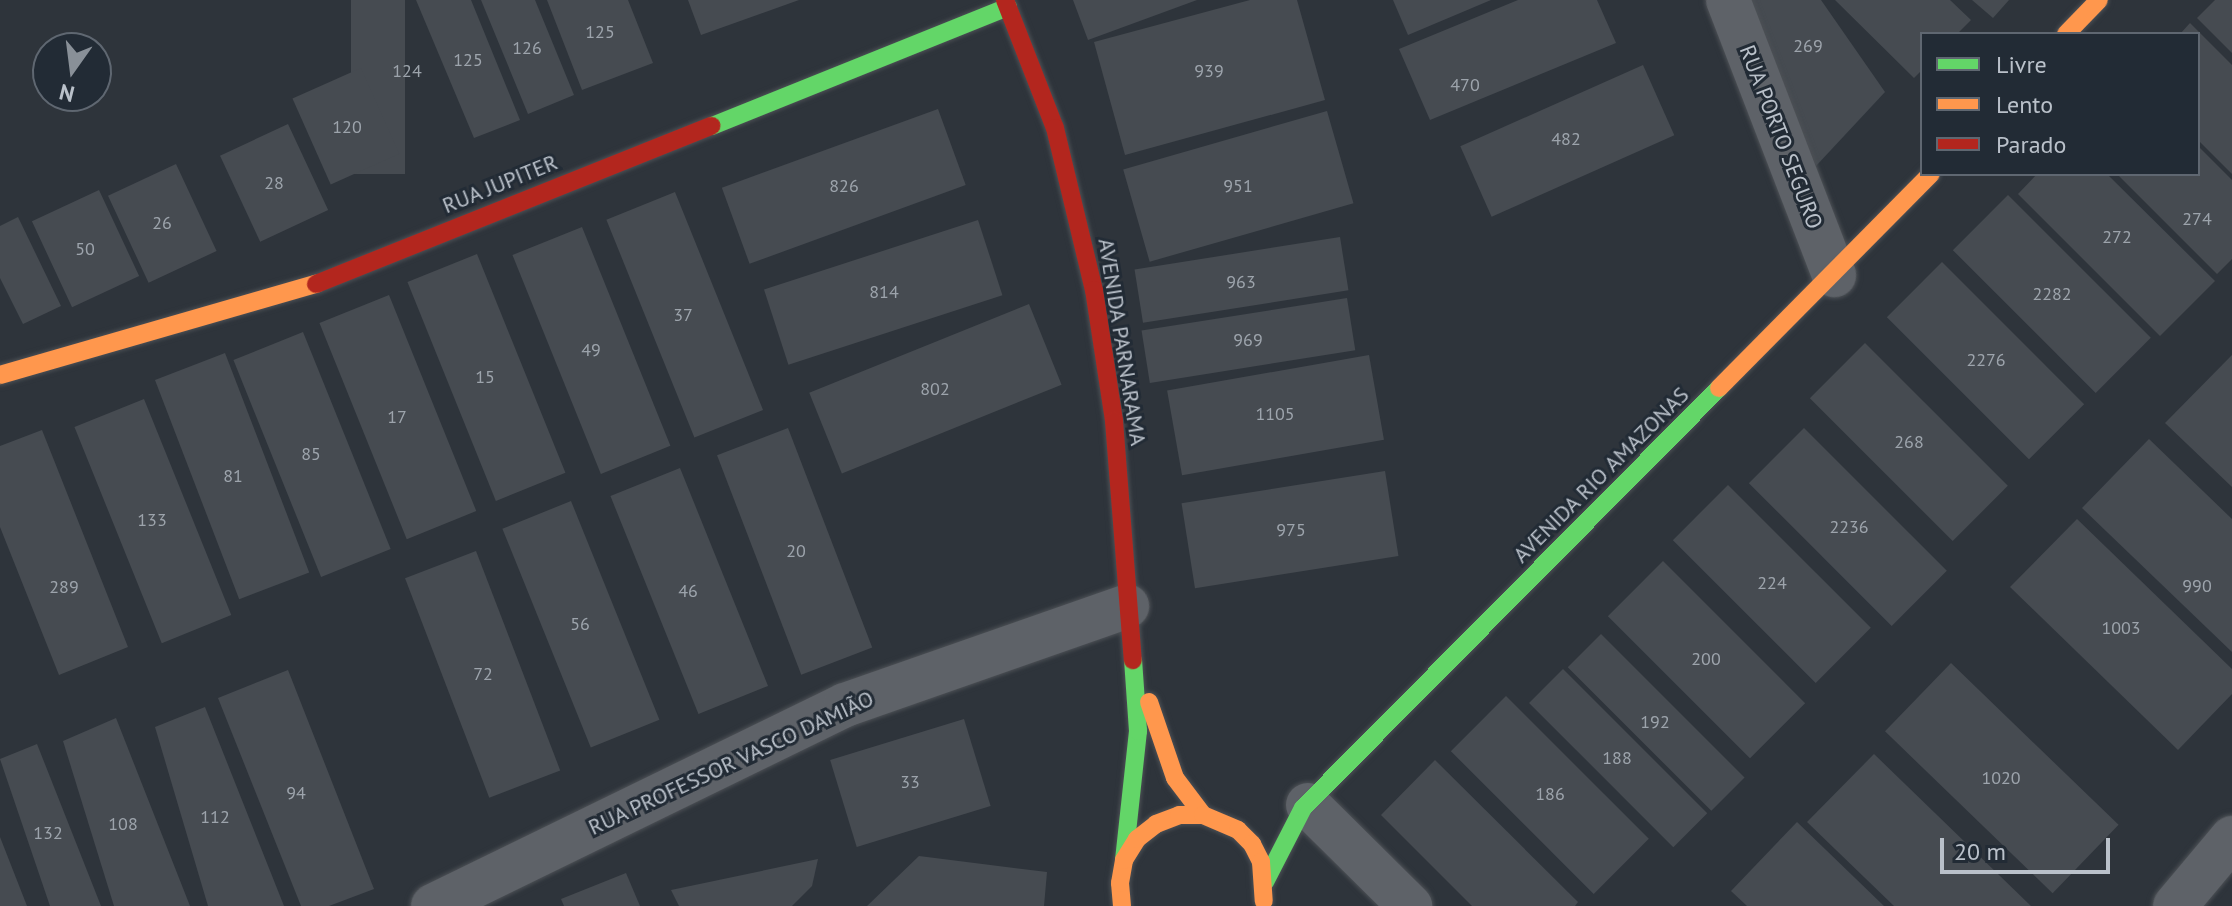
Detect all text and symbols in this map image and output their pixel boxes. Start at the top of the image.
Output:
house number: 125 [585,21,615,43]
north arrow [32,32,112,112]
legend [1920,32,2200,176]
house number: 269 [1793,35,1823,57]
house number: 126 [512,37,542,59]
street label: RUA PORTO SEGURO [1734,41,1828,233]
house number: 125 [453,49,483,71]
text: Livre [1996,49,2047,80]
house number: 124 [392,60,422,82]
house number: 939 [1194,60,1224,82]
house number: 470 [1450,74,1480,96]
text: N [56,78,77,109]
text: Lento [1996,89,2053,120]
house number: 120 [332,116,362,138]
house number: 482 [1551,128,1581,150]
text: Parado [1996,129,2066,160]
street label: RUA JUPITER [438,149,562,219]
house number: 28 [264,172,284,194]
house number: 826 [829,175,859,197]
house number: 951 [1223,175,1253,197]
house number: 274 [2182,208,2212,230]
house number: 26 [152,212,172,234]
house number: 272 [2102,226,2132,248]
street label: AVENIDA PARNARAMA [1093,236,1151,448]
house number: 50 [75,238,95,260]
house number: 963 [1226,271,1256,293]
house number: 814 [869,281,899,303]
house number: 2282 [2032,283,2072,305]
house number: 37 [673,304,693,326]
house number: 969 [1233,329,1263,351]
house number: 49 [581,339,601,361]
house number: 2276 [1966,349,2006,371]
house number: 15 [475,366,495,388]
house number: 802 [920,378,950,400]
street label: AVENIDA RIO AMAZONAS [1507,381,1695,569]
house number: 1105 [1255,403,1295,425]
house number: 17 [387,406,407,428]
house number: 268 [1894,431,1924,453]
house number: 85 [301,443,321,465]
house number: 81 [223,465,243,487]
house number: 133 [137,509,167,531]
house number: 2236 [1829,516,1869,538]
house number: 975 [1276,519,1306,541]
house number: 20 [786,540,806,562]
house number: 224 [1757,572,1787,594]
house number: 990 [2182,575,2212,597]
house number: 289 [49,576,79,598]
house number: 46 [678,580,698,602]
house number: 56 [570,613,590,635]
house number: 1003 [2101,617,2141,639]
house number: 200 [1691,648,1721,670]
house number: 72 [473,663,493,685]
street label: RUA PROFESSOR VASCO DAMIÃO [584,685,878,841]
house number: 192 [1640,711,1670,733]
house number: 188 [1602,747,1632,769]
house number: 1020 [1981,767,2021,789]
house number: 33 [900,771,920,793]
house number: 94 [286,782,306,804]
house number: 186 [1535,783,1565,805]
house number: 112 [200,806,230,828]
house number: 108 [108,813,138,835]
house number: 132 [33,822,63,844]
scale bar [1944,822,2114,872]
text: 20 m [1954,836,2006,867]

